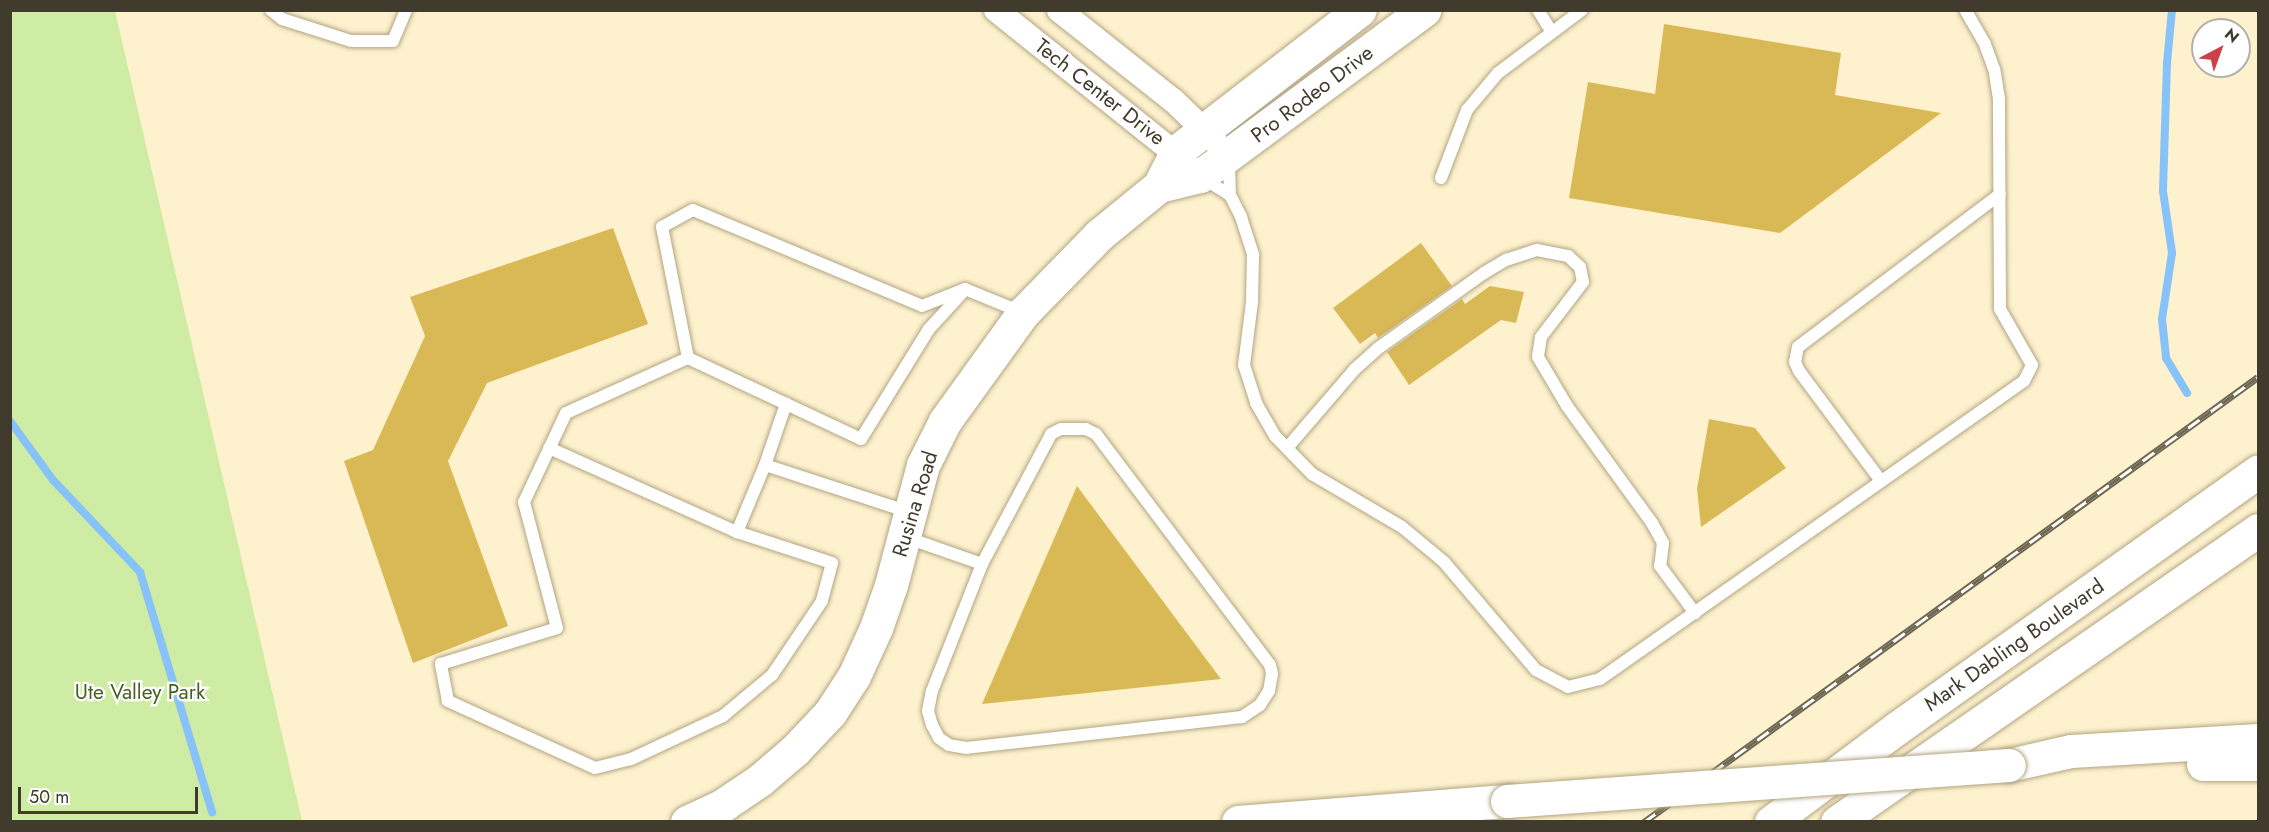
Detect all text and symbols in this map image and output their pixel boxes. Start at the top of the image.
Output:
north arrow [2191,18,2251,78]
text: N [2219,23,2244,48]
street label: Tech Center Drive [1030,33,1170,151]
street label: Pro Rodeo Drive [1246,40,1378,148]
street label: Rusina Road [887,448,943,560]
street label: Mark Dabling Boulevard [1919,573,2109,717]
park label: Ute Valley Park [75,679,205,705]
scale bar [21,775,201,813]
text: 50 m [29,784,69,810]

